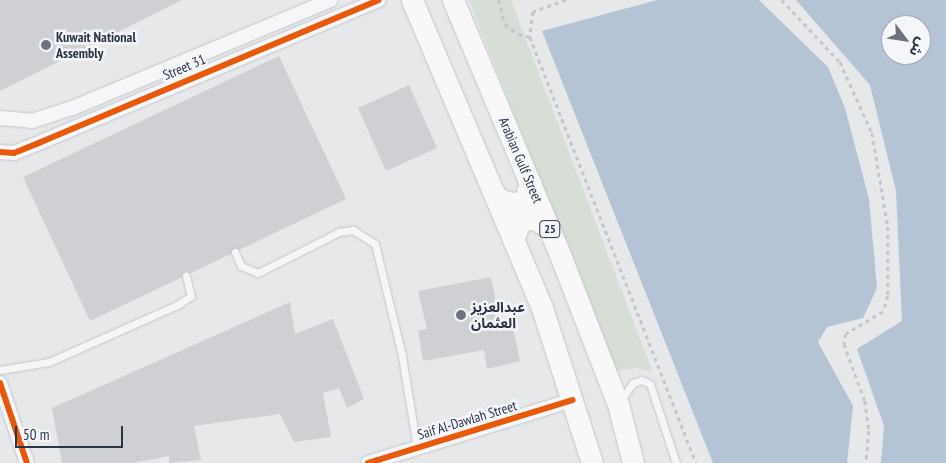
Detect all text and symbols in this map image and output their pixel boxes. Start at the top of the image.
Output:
north arrow [881,15,931,65]
place label: Kuwait National Assembly [56,29,136,62]
text: ش [905,34,931,60]
marker: Kuwait National Assembly [40,39,52,51]
street label: Street 31 [160,51,208,83]
street label: Arabian Gulf Street [495,115,547,205]
road number: 25 [539,220,561,238]
place label: عبدالعزيز العثمان [471,299,525,332]
marker: عبدالعزيز العثمان [455,309,467,321]
street label: Saif Al-Dawlah Street [415,397,519,443]
scale bar [18,416,125,448]
text: 50 m [23,425,49,444]

